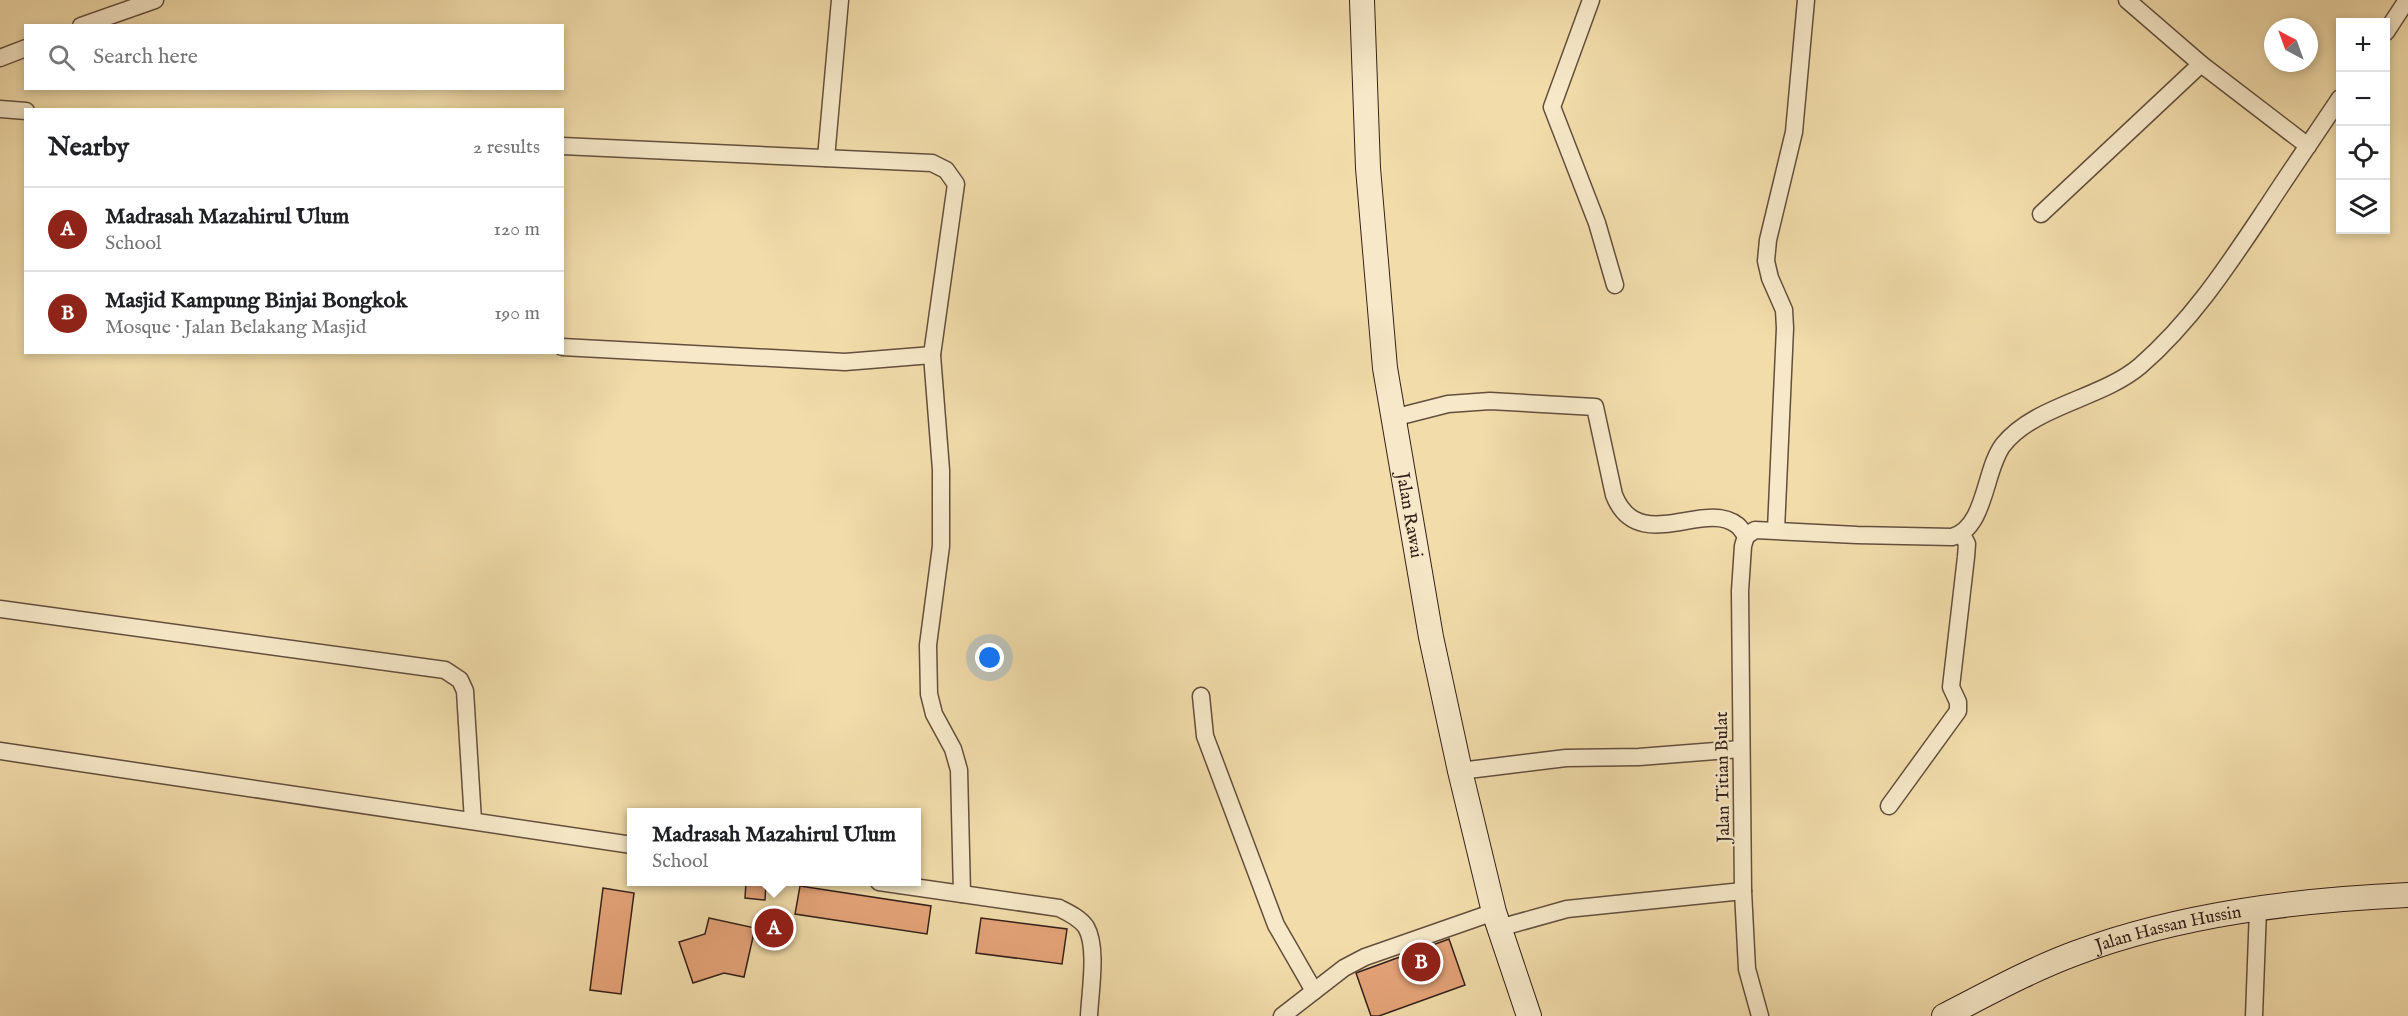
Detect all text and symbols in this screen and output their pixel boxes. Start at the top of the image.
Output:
north arrow [2264,18,2318,72]
map controls [2336,18,2390,234]
button: + [2336,18,2390,72]
search box [24,24,564,90]
icon: search [45,41,78,74]
text: Search here [93,43,198,71]
button: − [2336,72,2390,126]
button: locate [2336,126,2390,180]
text: Nearby [48,131,129,164]
text: 2 results [473,135,540,160]
button: layers [2336,180,2390,234]
text: Madrasah Mazahirul Ulum [105,203,349,231]
text: A [61,217,74,242]
text: 120 m [494,217,540,242]
text: School [105,231,161,256]
text: Masjid Kampung Binjai Bongkok [105,287,407,315]
text: B [61,301,74,326]
text: 190 m [494,301,540,326]
text: Mosque · Jalan Belakang Masjid [105,315,366,340]
street label: Jalan Rawai [1390,469,1427,560]
your location [975,643,1004,672]
street label: Jalan Titian Bulat [1711,711,1736,845]
popup [627,808,921,886]
text: Madrasah Mazahirul Ulum [652,821,896,849]
text: School [652,849,708,874]
street label: Jalan Hassan Hussin [2090,901,2244,959]
pin: A [754,906,794,950]
pin: B [1402,940,1440,984]

